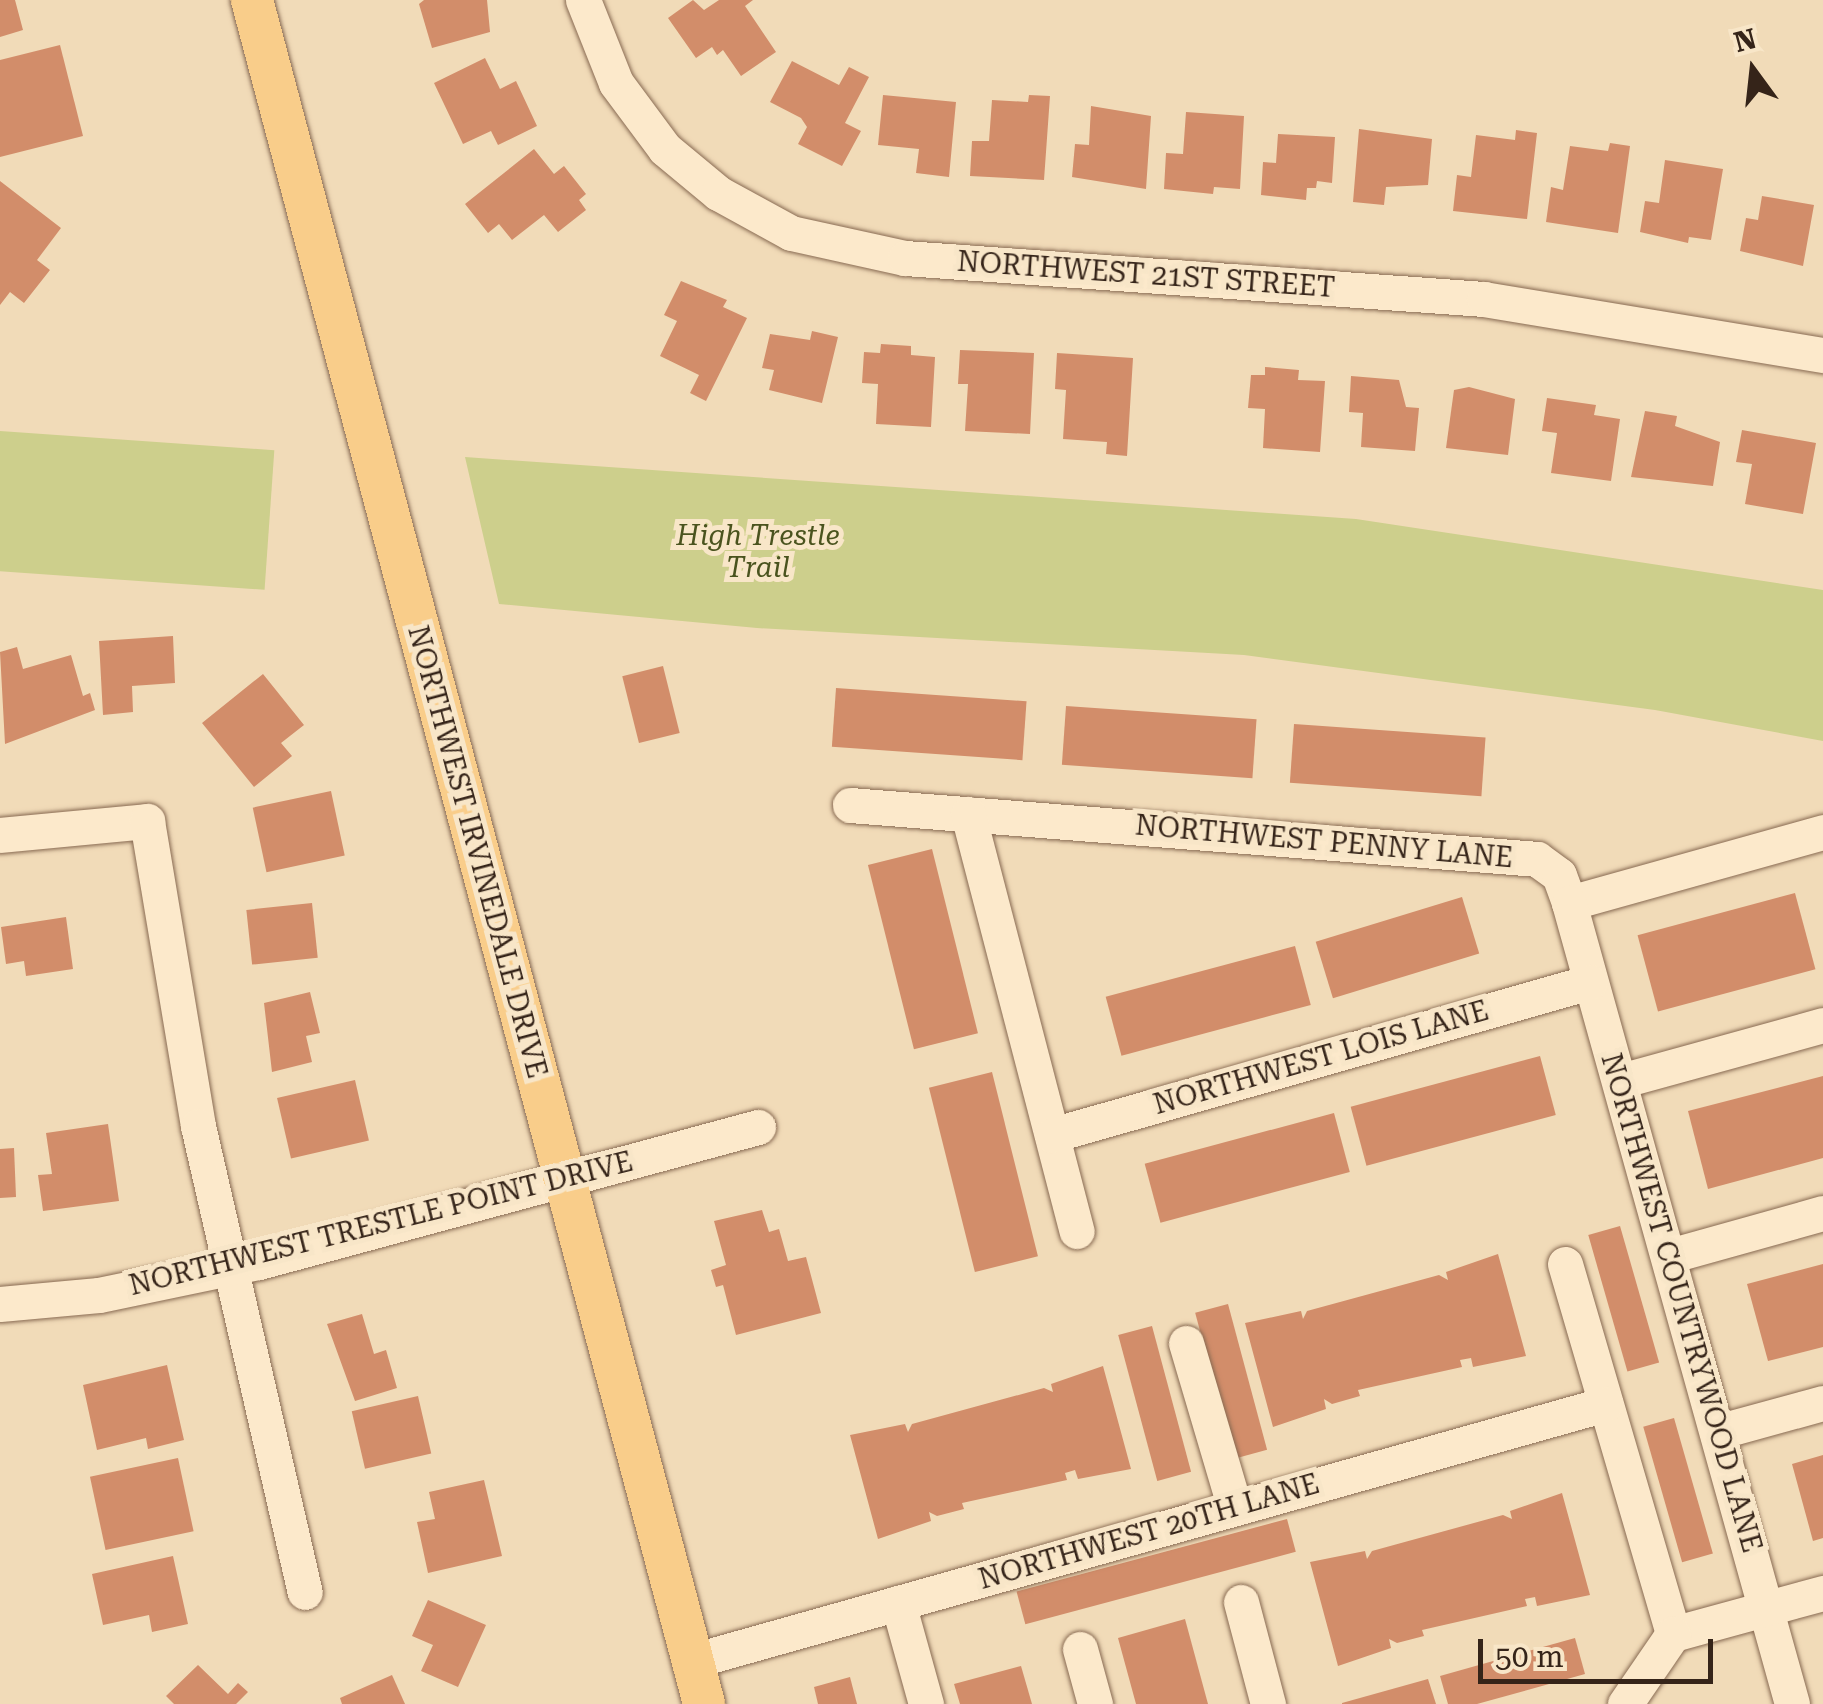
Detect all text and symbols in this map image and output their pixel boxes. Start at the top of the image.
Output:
north arrow [1703,20,1803,120]
text: N [1730,22,1760,59]
street label: NORTHWEST 21ST STREET [956,245,1336,305]
park label: High Trestle Trail [676,519,840,585]
street label: NORTHWEST IRVINEDALE DRIVE [400,622,554,1082]
street label: NORTHWEST PENNY LANE [1134,809,1514,875]
street label: NORTHWEST LOIS LANE [1150,994,1492,1122]
street label: NORTHWEST COUNTRYWOOD LANE [1594,1050,1768,1556]
street label: NORTHWEST TRESTLE POINT DRIVE [126,1145,636,1303]
street label: NORTHWEST 20TH LANE [975,1467,1323,1597]
scale bar [1483,1619,1718,1681]
text: 50 m [1495,1639,1564,1674]

